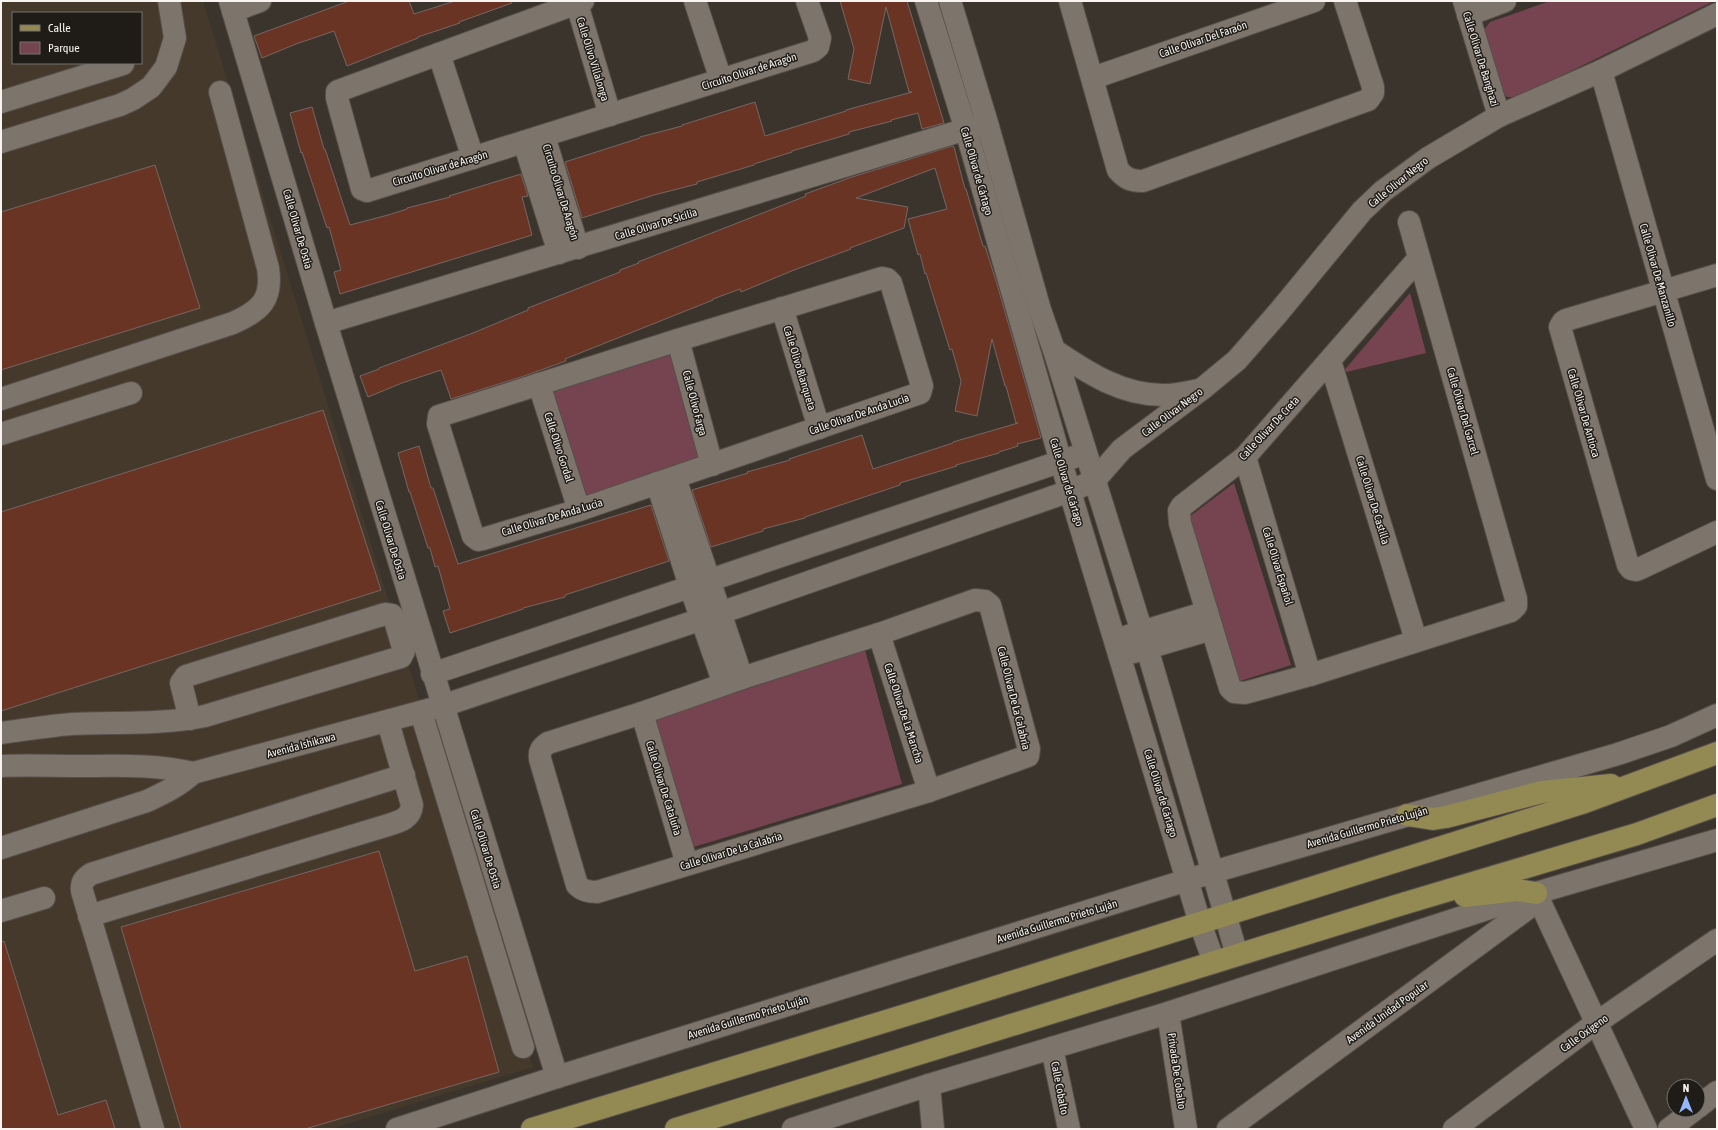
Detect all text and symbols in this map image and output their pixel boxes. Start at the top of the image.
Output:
street label: Calle Olivar De Banghazi [1461,10,1501,108]
legend [12,12,142,64]
street label: Calle Olivo Villalonga [575,16,611,102]
street label: Calle Olivar Del Faraón [1158,18,1248,60]
text: Calle [48,21,71,35]
text: Parque [48,41,80,55]
street label: Circuito Olivar de Aragón [700,50,798,92]
street label: Calle Olivar de Cártago [959,125,995,217]
street label: Circuito Olivar De Aragón [541,143,581,241]
street label: Circuito Olivar de Aragón [391,148,489,188]
street label: Calle Olivar Negro [1366,154,1430,210]
street label: Calle Olivar De Ostia [281,188,315,270]
street label: Calle Olivar De Sicilia [613,206,699,242]
street label: Calle Olivar De Manzanillo [1638,222,1678,328]
street label: Calle Olivo Blanqueta [781,324,819,412]
street label: Calle Olivar Del Garcel [1445,366,1481,456]
street label: Calle Olivar De Antioca [1566,367,1602,459]
street label: Calle Olivo Farga [681,369,709,437]
street label: Calle Olivar Negro [1139,385,1205,439]
street label: Calle Olivar De Anda Lucia [807,391,911,437]
street label: Calle Olivar De Creta [1236,394,1302,462]
street label: Calle Olivo Gordal [542,411,576,484]
street label: Calle Olivar de Cártago [1048,437,1086,527]
street label: Calle Olivar De Castilla [1354,454,1392,546]
street label: Calle Olivar De Anda Lucia [500,496,604,538]
street label: Calle Olivar De Ostia [373,499,409,581]
street label: Calle Olivar Español [1260,526,1296,606]
street label: Calle Olivar De La Calabria [995,645,1033,751]
street label: Calle Olivar De La Mancha [882,662,926,764]
street label: Avenida Ishikawa [265,730,337,760]
street label: Calle Olivar De Cataluña [644,739,684,837]
street label: Calle Olivar de Cártago [1142,748,1180,838]
street label: Avenida Guillermo Prieto Luján [1305,804,1429,850]
street label: Calle Olivar De Ostia [468,808,504,890]
street label: Calle Olivar De La Calabria [678,830,784,872]
street label: Avenida Guillermo Prieto Luján [995,897,1119,945]
street label: Avenida Unidad Popular [1344,978,1431,1046]
street label: Avenida Guillermo Prieto Luján [686,993,810,1041]
street label: Calle Oxígeno [1558,1012,1610,1054]
street label: Privada De Cobalto [1166,1032,1188,1110]
street label: Calle Cobalto [1049,1060,1071,1116]
north arrow [1666,1078,1706,1118]
text: N [1683,1082,1689,1094]

